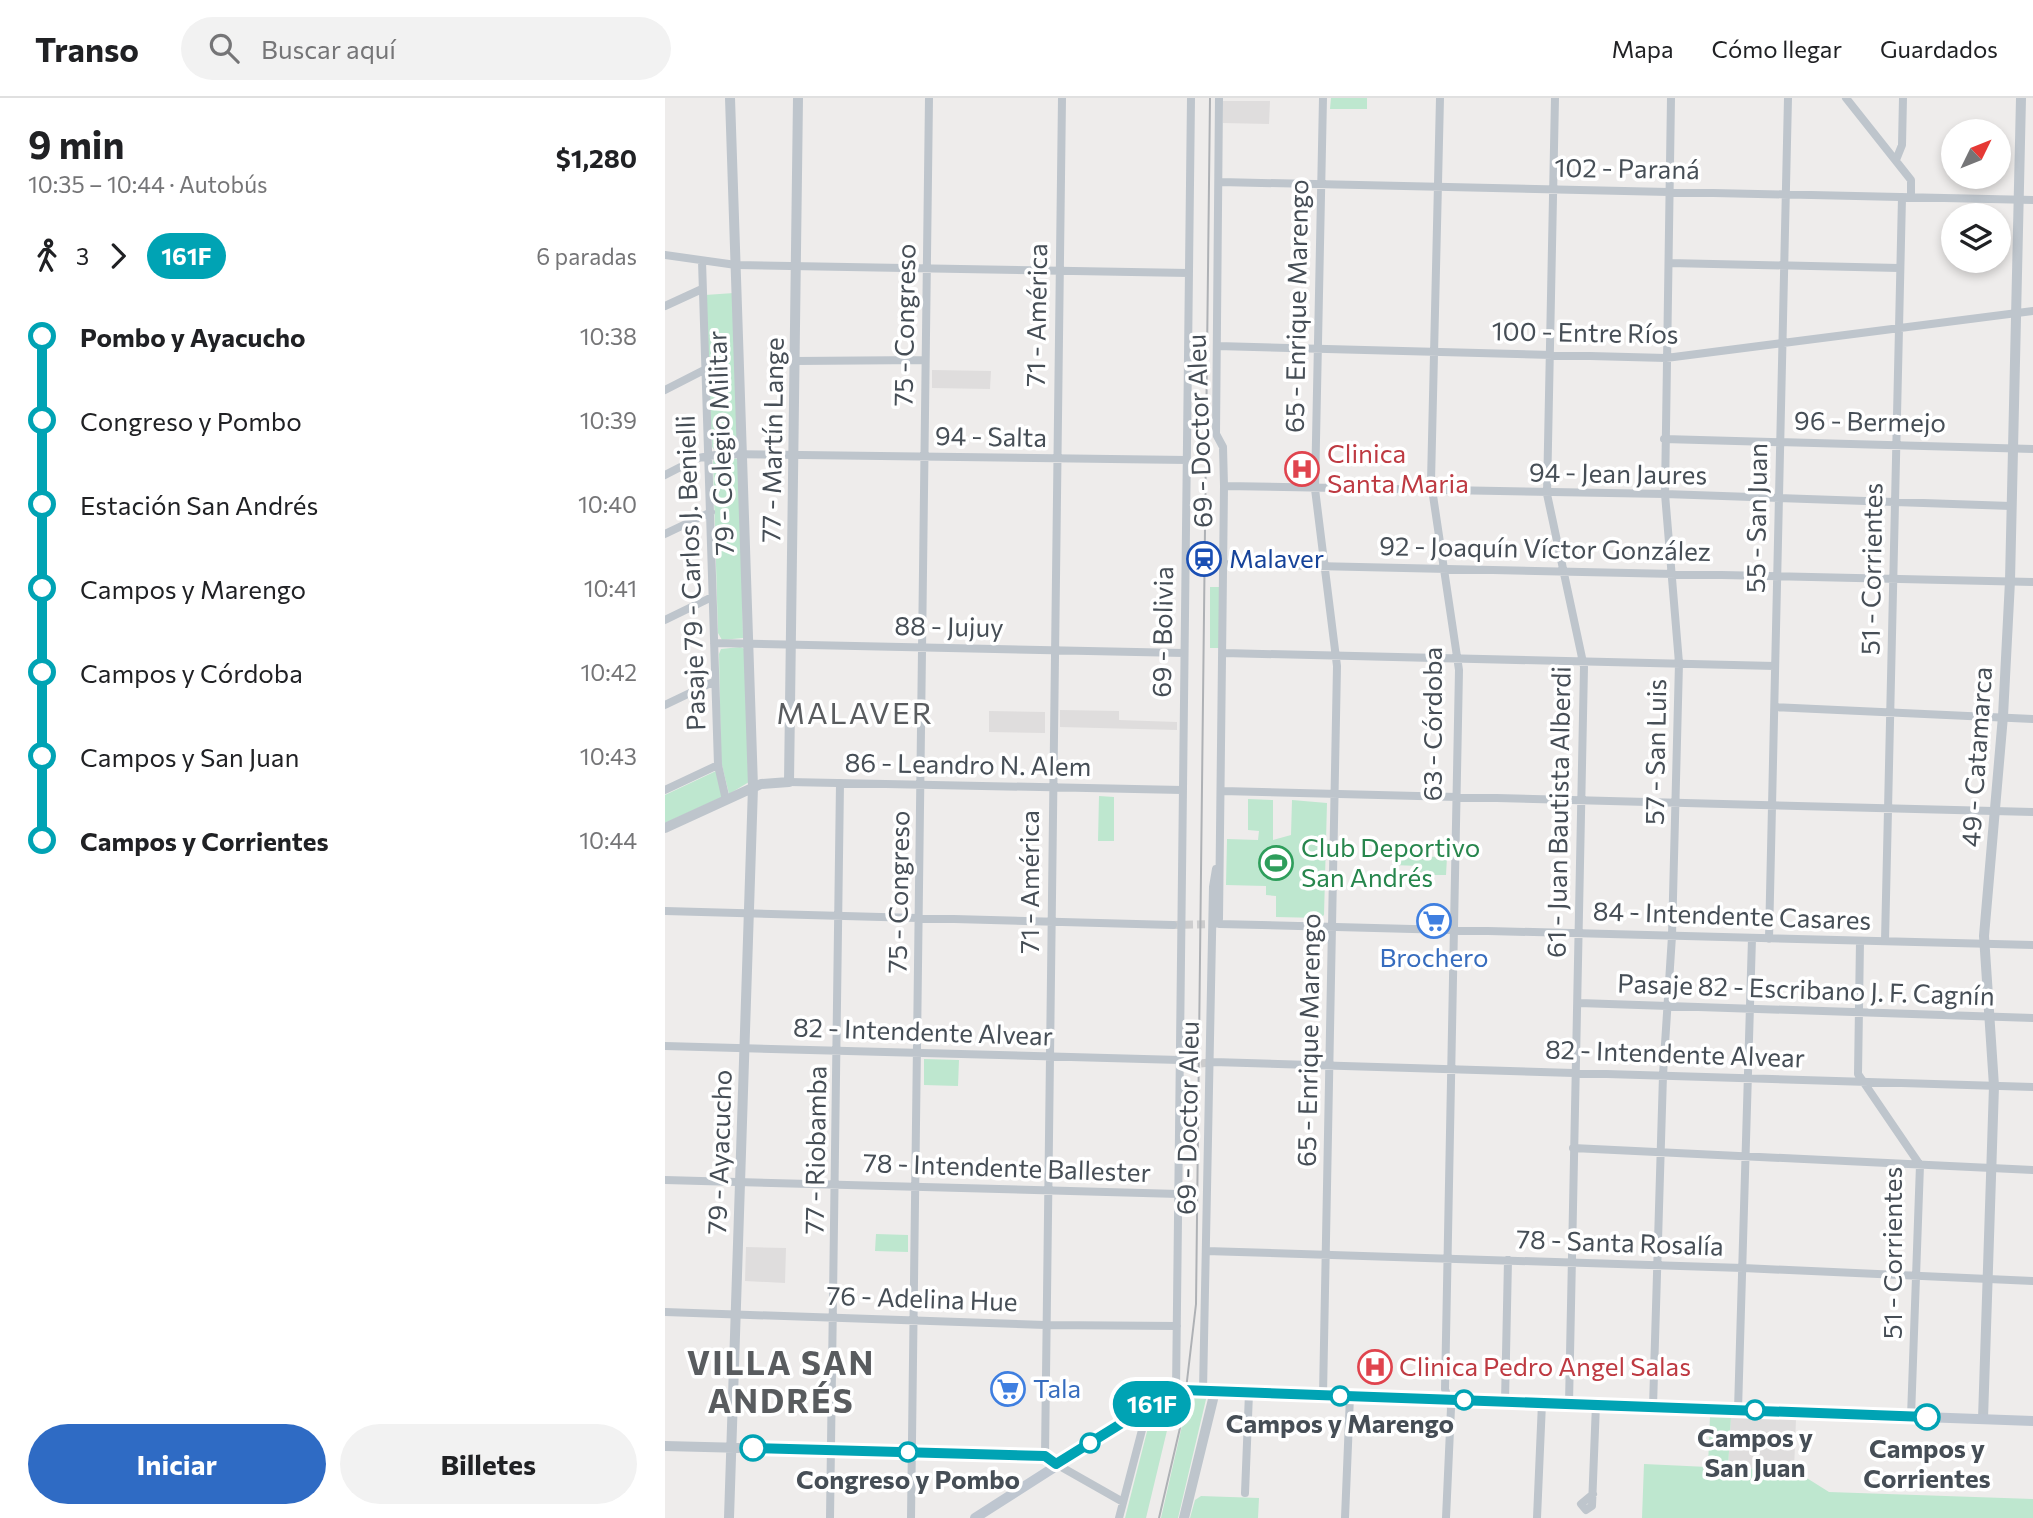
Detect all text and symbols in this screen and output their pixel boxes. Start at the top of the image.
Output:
search box [181,17,671,80]
text: Transo [35,28,139,69]
icon: search [205,29,243,67]
text: Buscar aquí [261,33,396,64]
text: Mapa [1611,34,1674,63]
text: Cómo llegar [1712,34,1842,63]
text: Guardados [1880,34,1998,63]
north arrow [1941,119,2011,189]
map controls [1941,119,2011,273]
text: 9 min [28,120,124,167]
text: $1,280 [556,142,637,173]
street label: 102 - Paraná [1554,151,1700,184]
text: 10:35 – 10:44 · Autobús [28,170,267,198]
street label: 65 - Enrique Marengo [1278,179,1313,433]
button: layers [1941,203,2011,273]
icon: walk [28,237,66,275]
icon: forward [99,237,137,275]
text: 161F [161,241,212,270]
text: 3 [76,242,89,270]
text: 6 paradas [536,242,637,270]
street label: 75 - Congreso [887,243,920,407]
street label: 71 - América [1019,243,1052,387]
street label: 100 - Entre Ríos [1491,314,1679,349]
text: Pombo y Ayacucho [80,321,306,352]
text: 10:38 [580,322,637,350]
street label: 79 - Colegio Militar [700,330,739,556]
street label: 69 - Doctor Aleu [1180,334,1217,528]
street label: 77 - Martín Lange [754,337,789,543]
street label: 96 - Bermejo [1794,404,1946,437]
text: Congreso y Pombo [80,405,302,436]
text: 10:39 [580,406,637,434]
street label: Pasaje 79 - Carlos J. Benielli [668,415,711,731]
street label: 94 - Salta [935,419,1047,452]
place label: Clinica Santa Maria [1327,437,1469,498]
street label: 55 - San Juan [1739,443,1772,593]
hospital icon: Clinica Santa Maria [1283,450,1321,488]
street label: 94 - Jean Jaures [1529,455,1707,490]
street label: 51 - Corrientes [1853,482,1888,655]
text: Estación San Andrés [80,489,318,520]
text: 10:40 [578,490,637,518]
street label: 92 - Joaquín Víctor González [1379,529,1711,566]
station icon: Malaver [1185,540,1223,578]
place label: Malaver [1229,542,1324,573]
street label: 69 - Bolivia [1145,566,1178,698]
text: Campos y Marengo [80,573,306,604]
text: 10:41 [584,574,637,602]
street label: 88 - Jujuy [894,609,1004,642]
street label: 63 - Córdoba [1416,647,1447,801]
text: Campos y Córdoba [80,657,303,688]
text: 10:42 [581,658,637,686]
street label: 61 - Juan Bautista Alberdi [1539,666,1576,958]
street label: 49 - Catamarca [1954,666,1997,848]
street label: 57 - San Luis [1638,679,1671,825]
district label: MALAVER [776,693,934,730]
text: Campos y San Juan [80,741,299,772]
text: 10:43 [580,742,637,770]
street label: 86 - Leandro N. Alem [844,746,1092,781]
street label: 75 - Congreso [881,810,914,974]
street label: 71 - América [1013,810,1044,954]
text: Campos y Corrientes [80,825,329,856]
text: 10:44 [579,826,637,854]
place label: Club Deportivo San Andrés [1301,831,1480,892]
sports icon: Club Deportivo San Andrés [1257,844,1295,882]
street label: 84 - Intendente Casares [1592,894,1872,935]
supermarket icon: Brochero [1415,902,1453,940]
street label: 65 - Enrique Marengo [1290,913,1325,1167]
place label: Brochero [1379,941,1489,972]
street label: Pasaje 82 - Escribano J. F. Cagnín [1617,966,1995,1011]
street label: 82 - Intendente Alvear [792,1010,1054,1051]
street label: 69 - Doctor Aleu [1169,1021,1204,1215]
street label: 82 - Intendente Alvear [1544,1032,1806,1073]
street label: 77 - Riobamba [798,1065,831,1235]
street label: 79 - Ayacucho [700,1069,737,1235]
street label: 78 - Intendente Ballester [863,1146,1152,1187]
street label: 51 - Corrientes [1876,1167,1907,1339]
street label: 78 - Santa Rosalía [1516,1222,1724,1261]
street label: 76 - Adelina Hue [826,1279,1018,1316]
district label: VILLA SAN ANDRÉS [687,1341,875,1420]
hospital icon: Clinica Pedro Angel Salas [1356,1348,1394,1386]
place label: Clinica Pedro Angel Salas [1399,1350,1691,1381]
supermarket icon: Tala [989,1370,1027,1408]
place label: Tala [1033,1372,1081,1403]
line badge: 161F [1103,1381,1201,1427]
marker: Campos y Marengo [1330,1386,1350,1406]
text: 161F [1127,1389,1177,1418]
unlabelled marker [1454,1390,1474,1410]
marker: Campos y San Juan [1745,1400,1765,1420]
marker: Campos y Corrientes [1914,1404,1940,1430]
place label: Campos y Marengo [1226,1407,1454,1438]
place label: Campos y San Juan [1697,1421,1813,1482]
button: Iniciar [28,1424,326,1504]
button: Billetes [340,1424,637,1504]
place label: Campos y Corrientes [1863,1432,1991,1493]
unlabelled marker [1080,1433,1100,1453]
unlabelled marker [740,1435,766,1461]
marker: Congreso y Pombo [898,1442,918,1462]
place label: Congreso y Pombo [796,1463,1020,1494]

